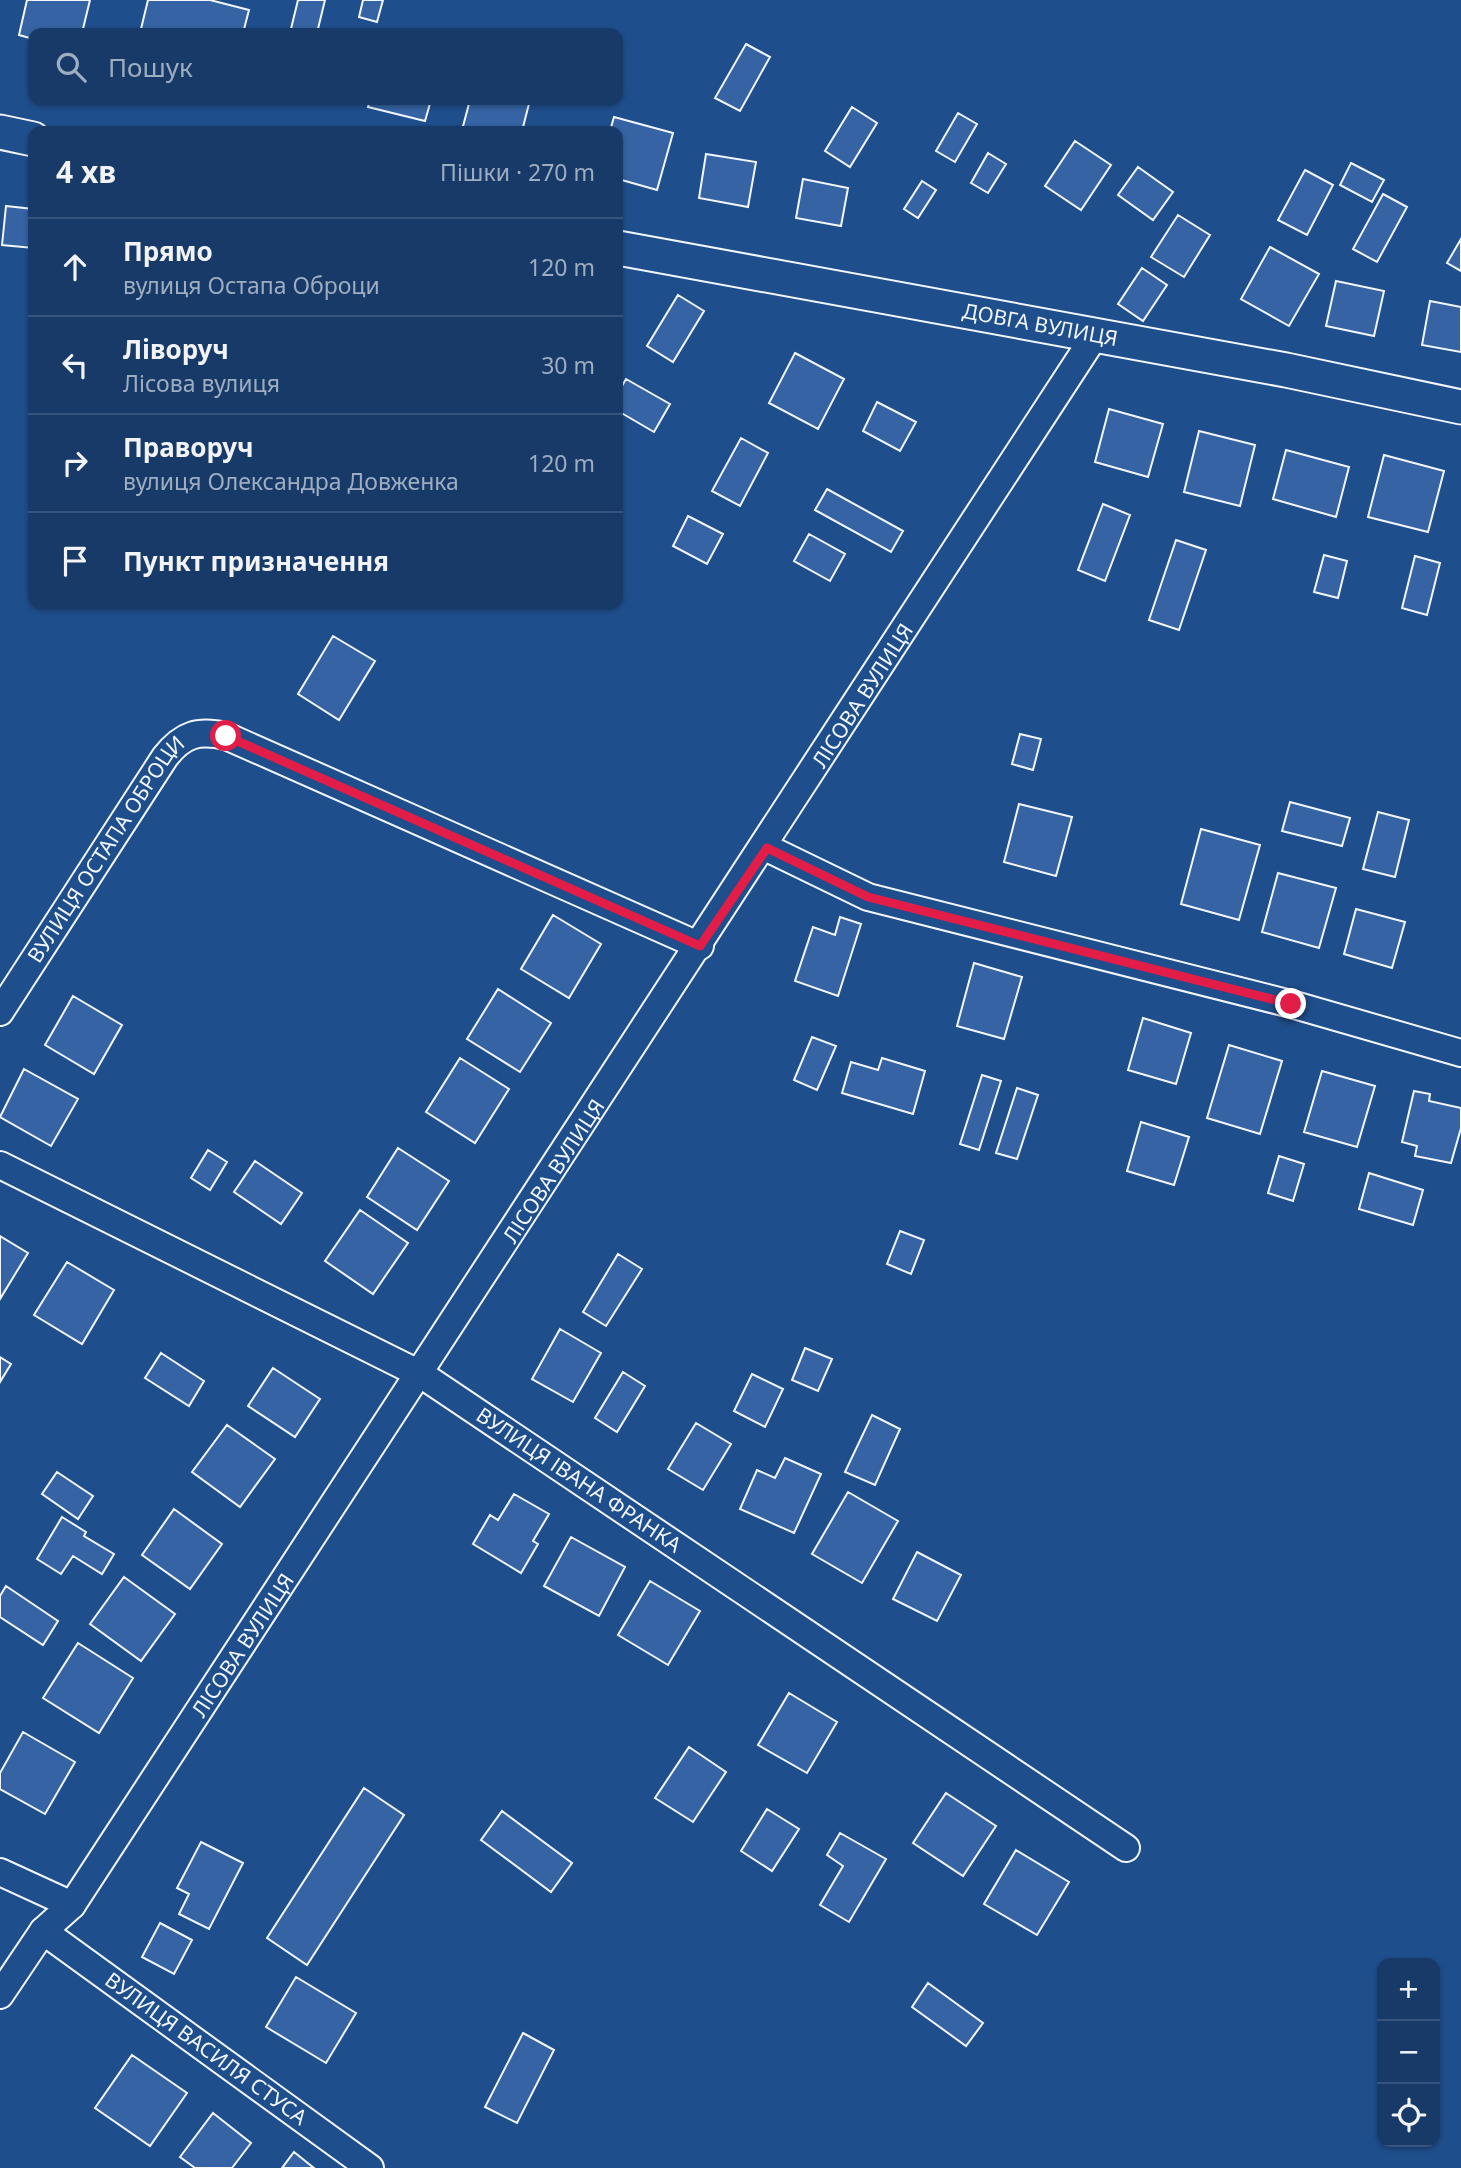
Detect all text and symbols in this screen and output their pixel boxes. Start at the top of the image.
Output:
search box [28,28,623,105]
icon: search [52,48,90,86]
text: Пошук [108,49,193,85]
text: 4 хв [56,151,116,192]
text: Пішки · 270 m [440,156,595,188]
text: Прямо [123,233,213,269]
icon: ahead [56,248,94,286]
text: 120 m [528,251,595,283]
text: вулиця Остапа Оброци [123,269,380,301]
street label: ДОВГА ВУЛИЦЯ [960,296,1120,352]
text: Ліворуч [123,331,229,367]
icon: left [56,346,94,384]
text: 30 m [541,349,595,381]
text: Лісова вулиця [123,367,280,399]
text: Праворуч [123,429,254,465]
icon: right [56,444,94,482]
text: 120 m [528,447,595,479]
text: вулиця Олександра Довженка [123,465,459,497]
icon: arrive [56,542,94,580]
text: Пункт призначення [123,543,389,579]
street label: ЛІСОВА ВУЛИЦЯ [805,618,919,773]
route start [210,720,241,751]
street label: ВУЛИЦЯ ОСТАПА ОБРОЦИ [21,729,190,968]
route end [1275,988,1306,1019]
street label: ЛІСОВА ВУЛИЦЯ [496,1093,611,1248]
street label: ВУЛИЦЯ ІВАНА ФРАНКА [471,1400,688,1559]
street label: ЛІСОВА ВУЛИЦЯ [185,1568,300,1722]
map controls [1377,1958,1440,2147]
button: + [1377,1958,1440,2021]
street label: ВУЛИЦЯ ВАСИЛЯ СТУСА [100,1965,314,2131]
button: − [1377,2021,1440,2084]
button: locate [1377,2084,1440,2147]

